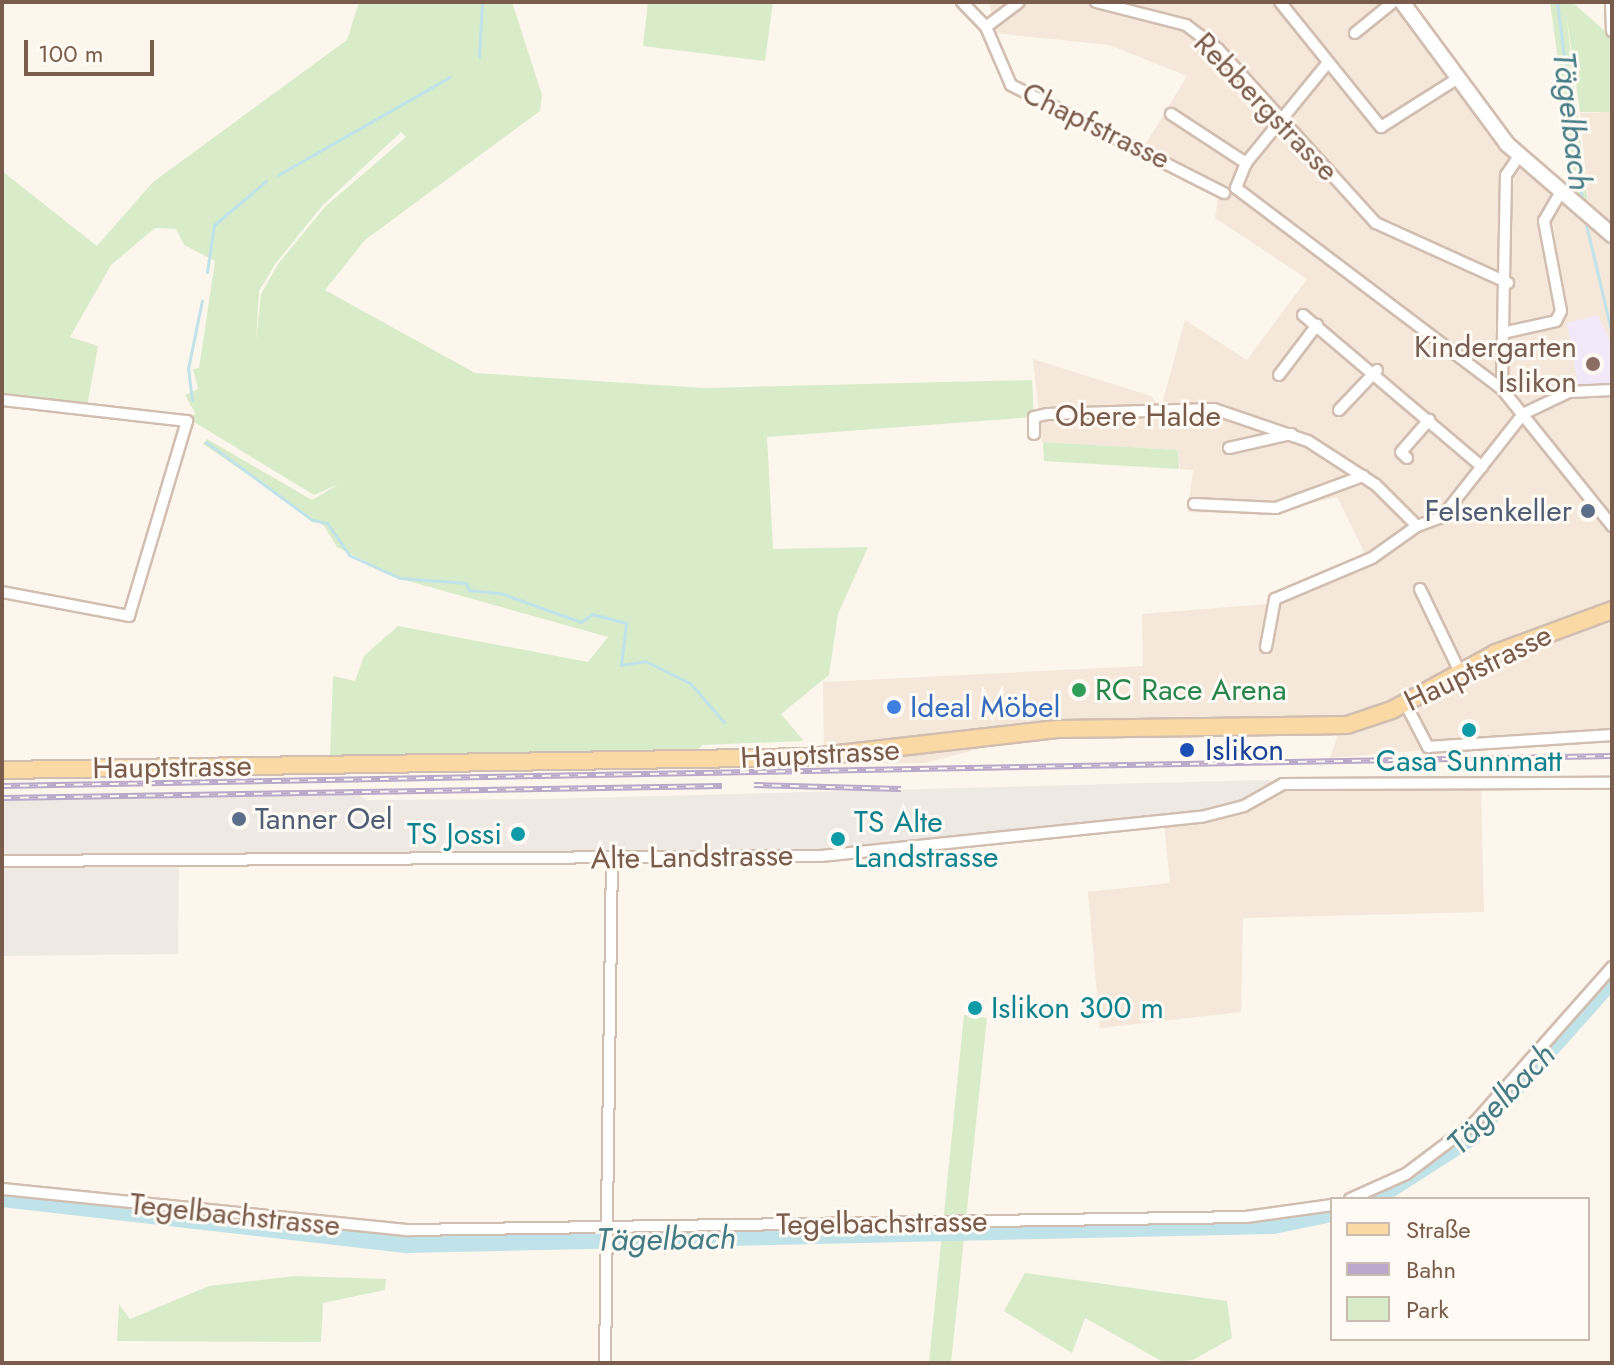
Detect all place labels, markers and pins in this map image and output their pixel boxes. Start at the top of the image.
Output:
place label: Kindergarten Islikon [1414,329,1577,400]
marker: Kindergarten Islikon [1584,355,1602,373]
place label: Felsenkeller [1425,493,1572,529]
marker: Felsenkeller [1579,502,1597,520]
place label: RC Race Arena [1095,672,1287,708]
marker: RC Race Arena [1070,681,1088,699]
place label: Ideal Möbel [910,689,1060,725]
marker: Ideal Möbel [885,698,903,716]
marker: Casa Sunnmatt [1460,721,1478,739]
place label: Islikon [1205,732,1284,768]
marker: Islikon [1176,739,1198,761]
place label: Casa Sunnmatt [1376,743,1562,779]
place label: Tanner Oel [255,801,393,837]
place label: TS Alte Landstrasse [854,804,998,874]
marker: Tanner Oel [230,810,248,828]
place label: TS Jossi [407,816,502,852]
marker: TS Jossi [509,825,527,843]
marker: TS Alte Landstrasse [829,830,847,848]
place label: Islikon 300 m [991,990,1164,1026]
marker: Islikon 300 m [966,999,984,1017]

